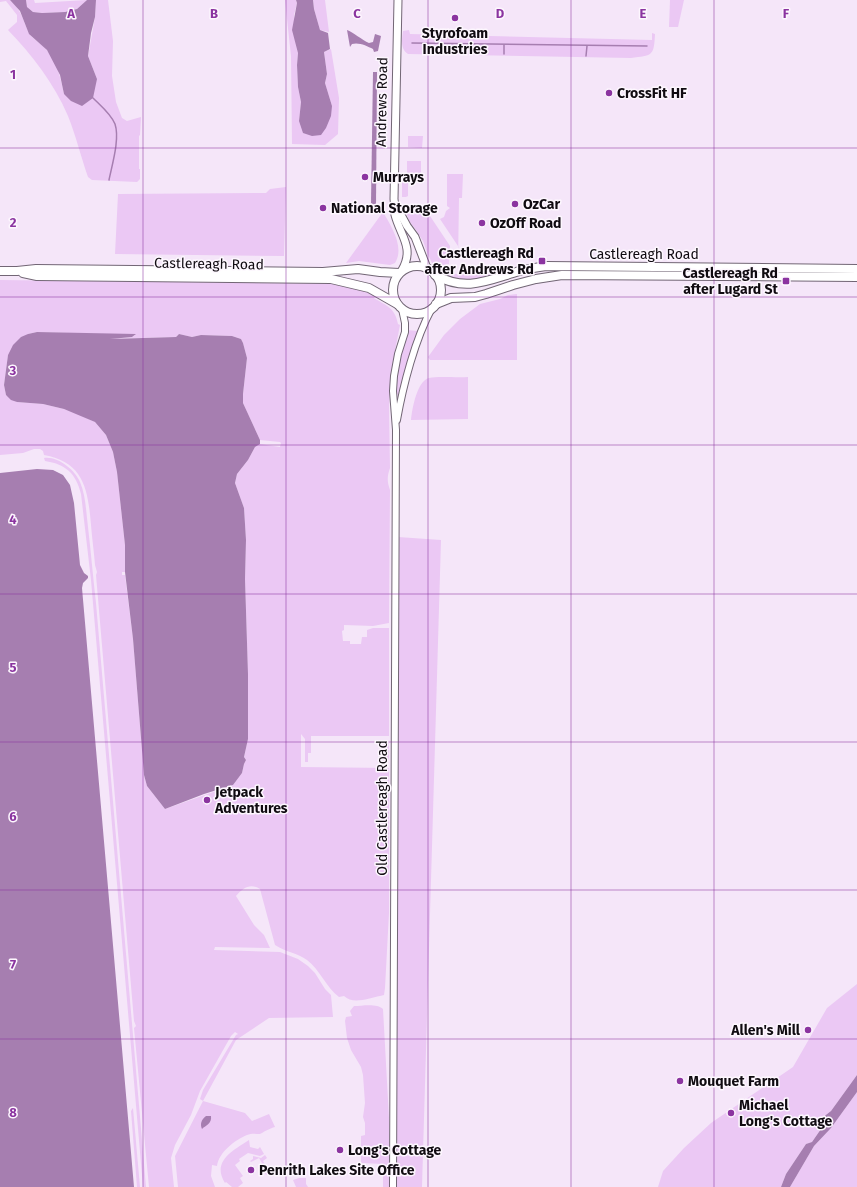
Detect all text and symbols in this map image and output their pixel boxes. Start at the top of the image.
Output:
text: A [66,6,75,21]
text: B [210,6,218,21]
text: C [353,6,361,21]
text: D [496,6,505,21]
text: E [640,6,647,21]
text: F [783,6,790,21]
marker: Styrofoam Industries [450,13,460,23]
place label: Styrofoam Industries [422,25,488,58]
street label: Andrews Road [373,57,391,147]
text: 1 [10,67,16,82]
place label: CrossFit HF [617,85,687,102]
marker: CrossFit HF [604,88,614,98]
place label: Murrays [373,169,424,186]
marker: Murrays [360,172,370,182]
place label: OzCar [523,196,561,213]
marker: OzCar [510,199,520,209]
place label: National Storage [331,200,438,217]
marker: National Storage [318,203,328,213]
text: 2 [10,215,17,230]
place label: OzOff Road [490,215,561,232]
marker: OzOff Road [477,218,487,228]
place label: Castlereagh Rd after Andrews Rd [424,245,534,278]
street label: Castlereagh Road [589,246,699,263]
street label: Castlereagh Road [154,255,264,273]
marker: Castlereagh Rd after Andrews Rd [537,256,547,266]
place label: Castlereagh Rd after Lugard St [682,265,779,298]
marker: Castlereagh Rd after Lugard St [781,276,791,286]
text: 3 [9,363,17,378]
text: 4 [9,512,17,527]
text: 5 [10,660,17,675]
street label: Old Castlereagh Road [374,740,391,876]
place label: Jetpack Adventures [214,784,288,817]
marker: Jetpack Adventures [202,795,212,805]
text: 6 [9,809,17,824]
text: 7 [10,957,16,972]
place label: Allen's Mill [730,1022,801,1039]
marker: Allen's Mill [803,1025,813,1035]
place label: Mouquet Farm [688,1073,779,1090]
marker: Mouquet Farm [675,1076,685,1086]
place label: Michael Long's Cottage [739,1097,833,1130]
text: 8 [9,1105,17,1120]
marker: Michael Long's Cottage [726,1108,736,1118]
place label: Long's Cottage [348,1142,442,1159]
marker: Long's Cottage [335,1145,345,1155]
place label: Penrith Lakes Site Office [259,1162,415,1179]
marker: Penrith Lakes Site Office [246,1165,256,1175]

